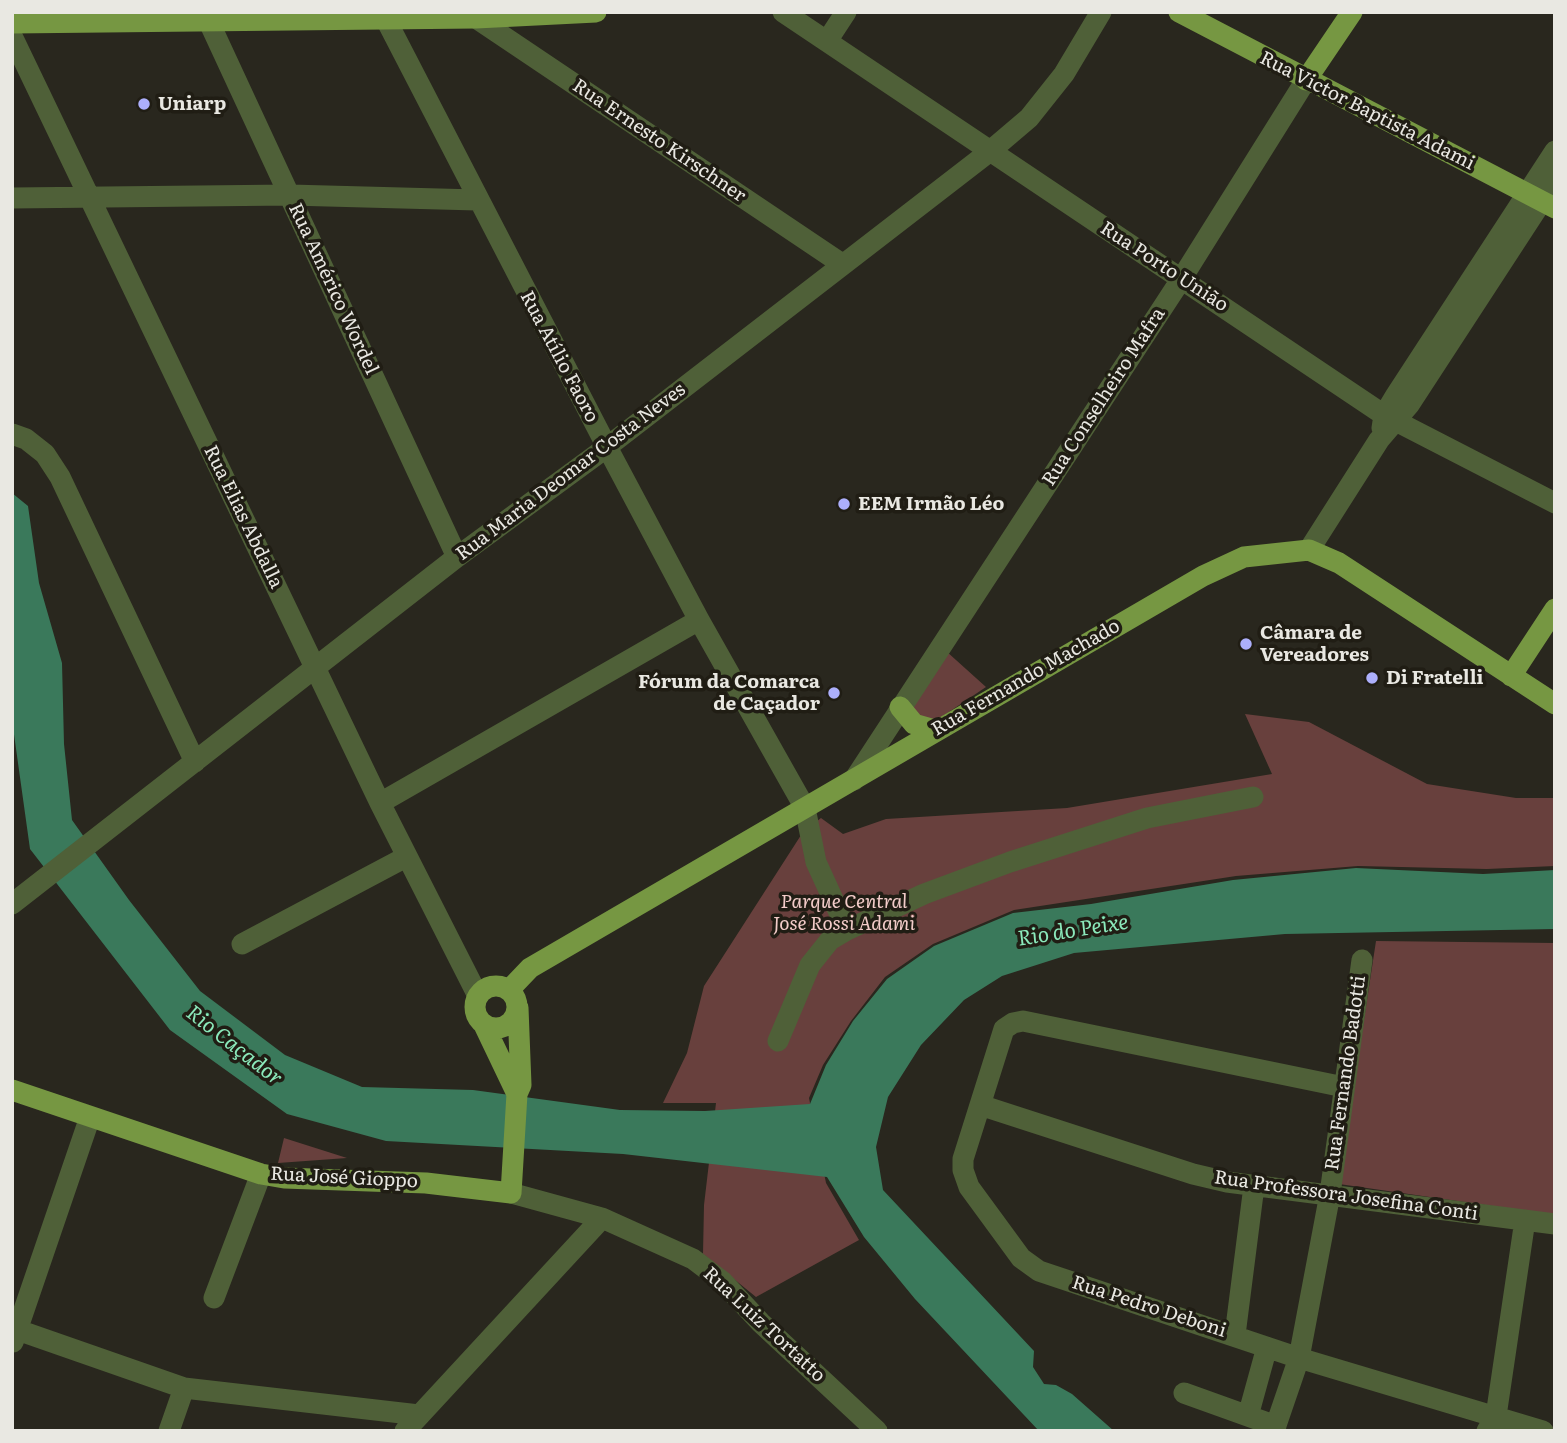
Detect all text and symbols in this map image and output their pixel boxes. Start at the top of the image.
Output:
street label: Rua Victor Baptista Adami [1256,47,1478,175]
street label: Rua Ernesto Kirschner [568,74,750,208]
place label: Uniarp [158,93,226,115]
marker: Uniarp [136,96,152,112]
street label: Rua Américo Wordel [283,200,383,378]
street label: Rua Porto União [1096,217,1232,317]
street label: Rua Atílio Faoro [515,287,603,427]
street label: Rua Conselheiro Mafra [1038,304,1170,490]
street label: Rua Maria Deomar Costa Neves [452,378,690,566]
street label: Rua Elias Abdalla [199,442,287,592]
place label: EEM Irmão Léo [858,493,1004,515]
marker: EEM Irmão Léo [836,496,852,512]
street label: Rua Fernando Machado [928,615,1124,741]
place label: Câmara de Vereadores [1260,622,1369,666]
marker: Câmara de Vereadores [1238,636,1254,652]
place label: Di Fratelli [1386,667,1484,689]
marker: Di Fratelli [1364,670,1380,686]
place label: Fórum da Comarca de Caçador [638,671,820,715]
marker: Fórum da Comarca de Caçador [826,685,842,701]
park label: Parque Central José Rossi Adami [773,891,915,935]
water label: Rio do Peixe [1016,910,1130,952]
street label: Rua Fernando Badotti [1321,974,1371,1172]
water label: Rio Caçador [181,1001,287,1091]
street label: Rua José Gioppo [270,1163,418,1193]
street label: Rua Professora Josefina Conti [1213,1166,1479,1226]
street label: Rua Luiz Tortatto [698,1263,830,1387]
street label: Rua Pedro Deboni [1069,1271,1229,1343]

